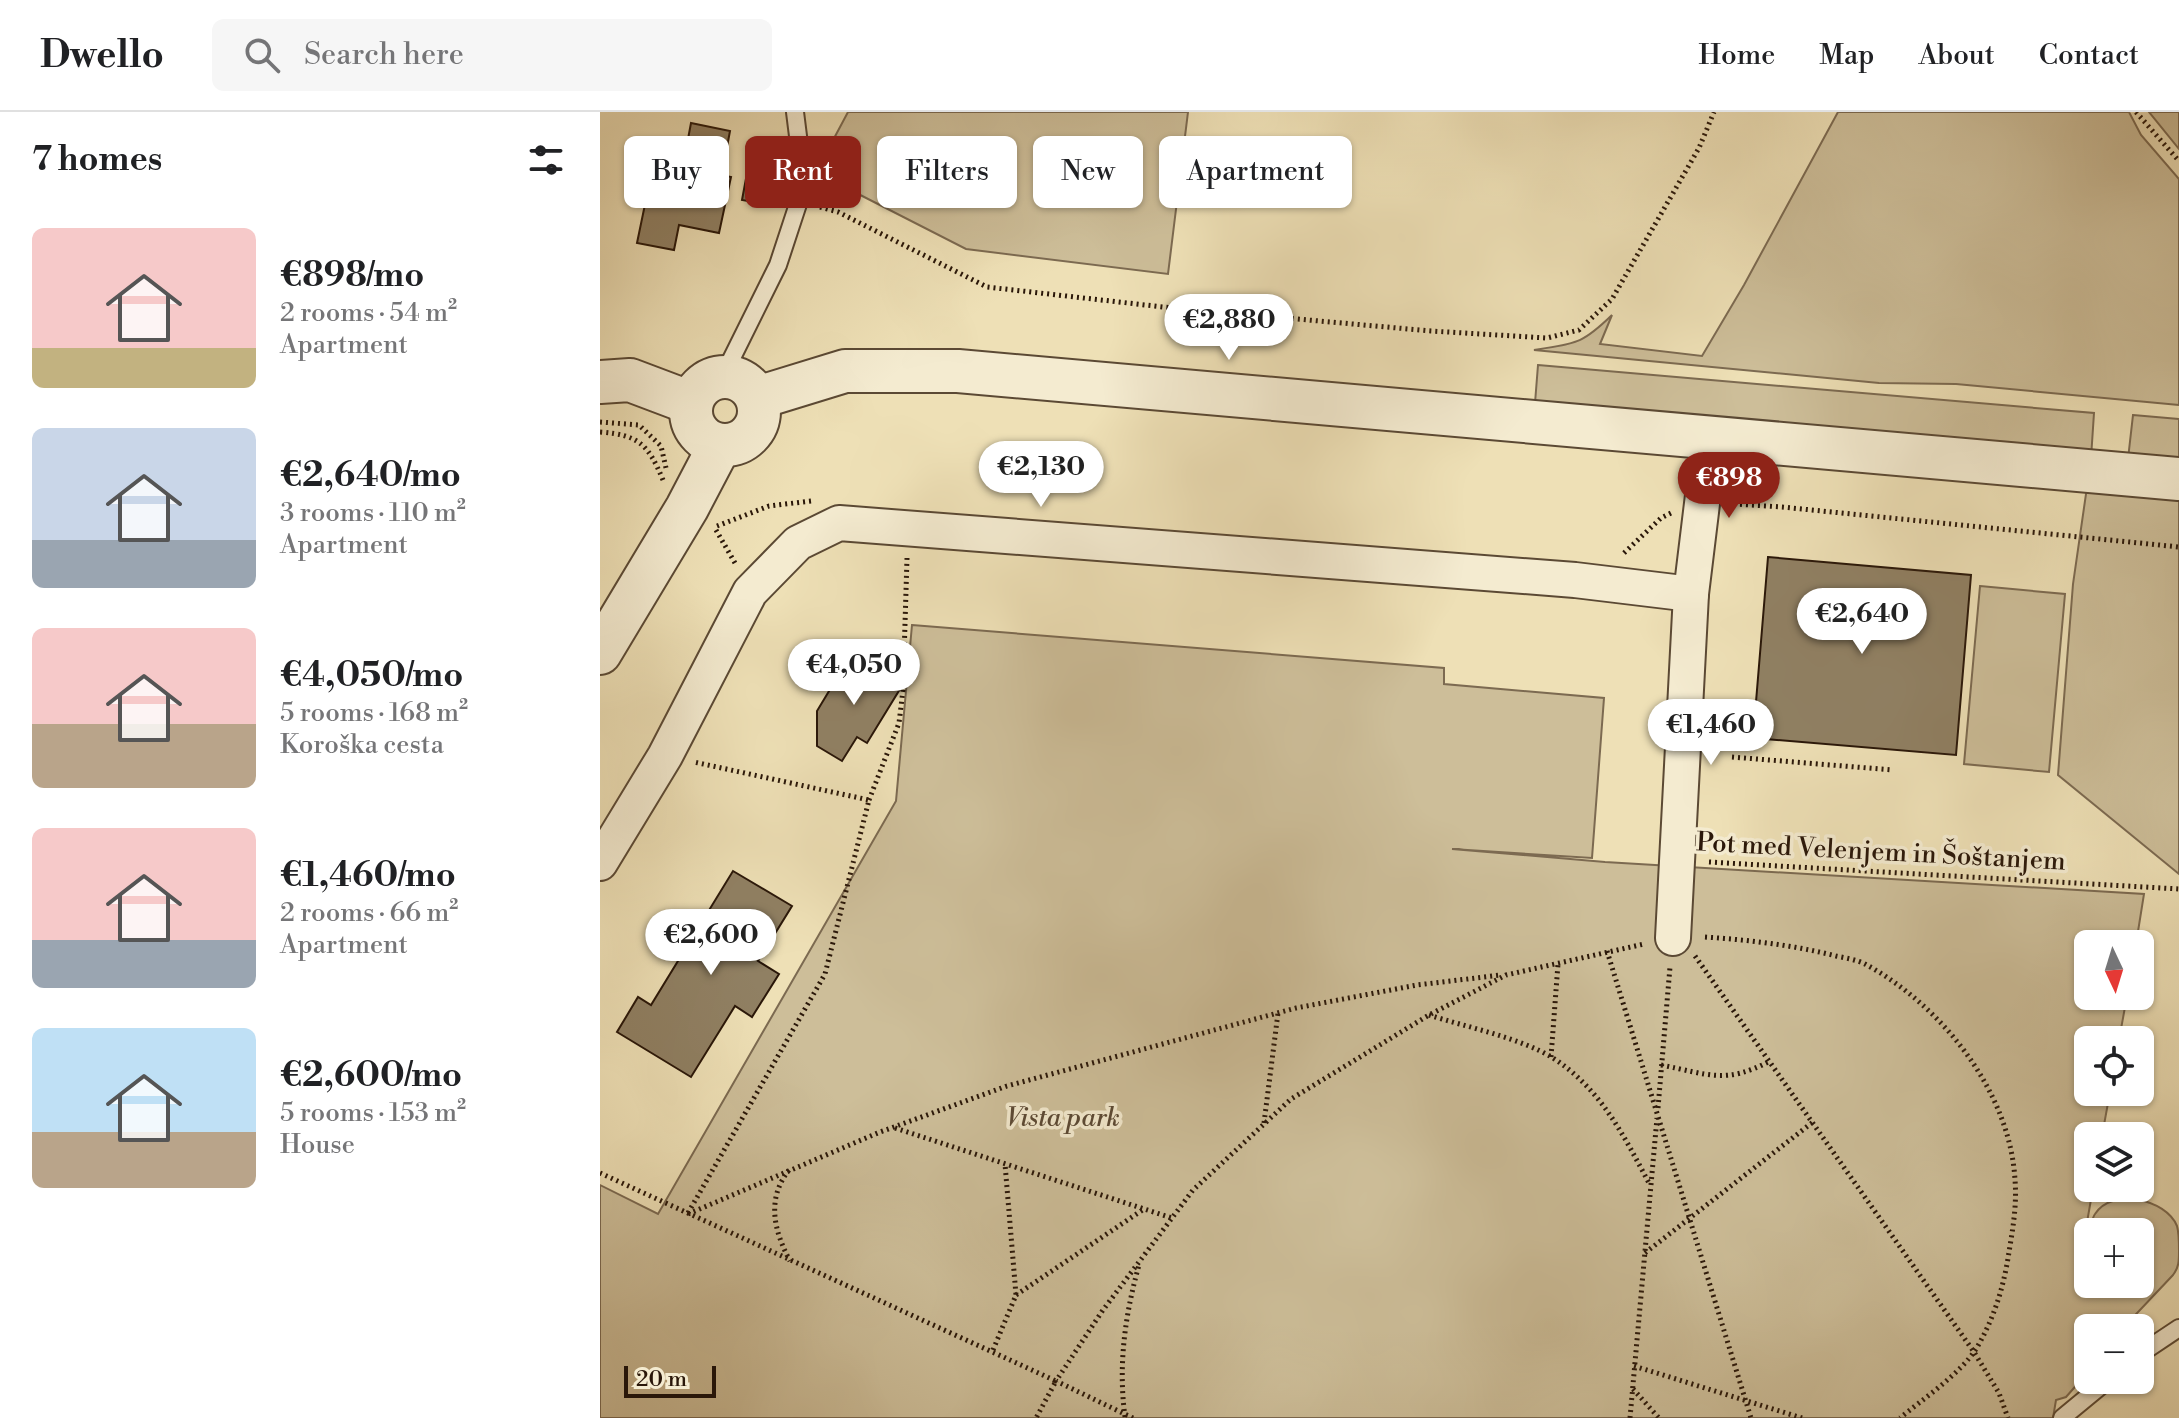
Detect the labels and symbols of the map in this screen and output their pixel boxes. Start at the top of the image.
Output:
pin: €2,880 [1164,294,1294,362]
pin: €2,130 [976,441,1106,509]
pin: €898 [1682,452,1776,520]
pin: €2,640 [1797,588,1927,656]
pin: €4,050 [789,639,919,707]
pin: €1,460 [1646,699,1776,767]
street label: Pot med Velenjem in Šoštanjem [1695,824,2067,878]
pin: €2,600 [646,909,776,977]
north arrow [2074,930,2154,1010]
park label: Vista park [1006,1102,1120,1134]
scale bar [624,1362,716,1398]

